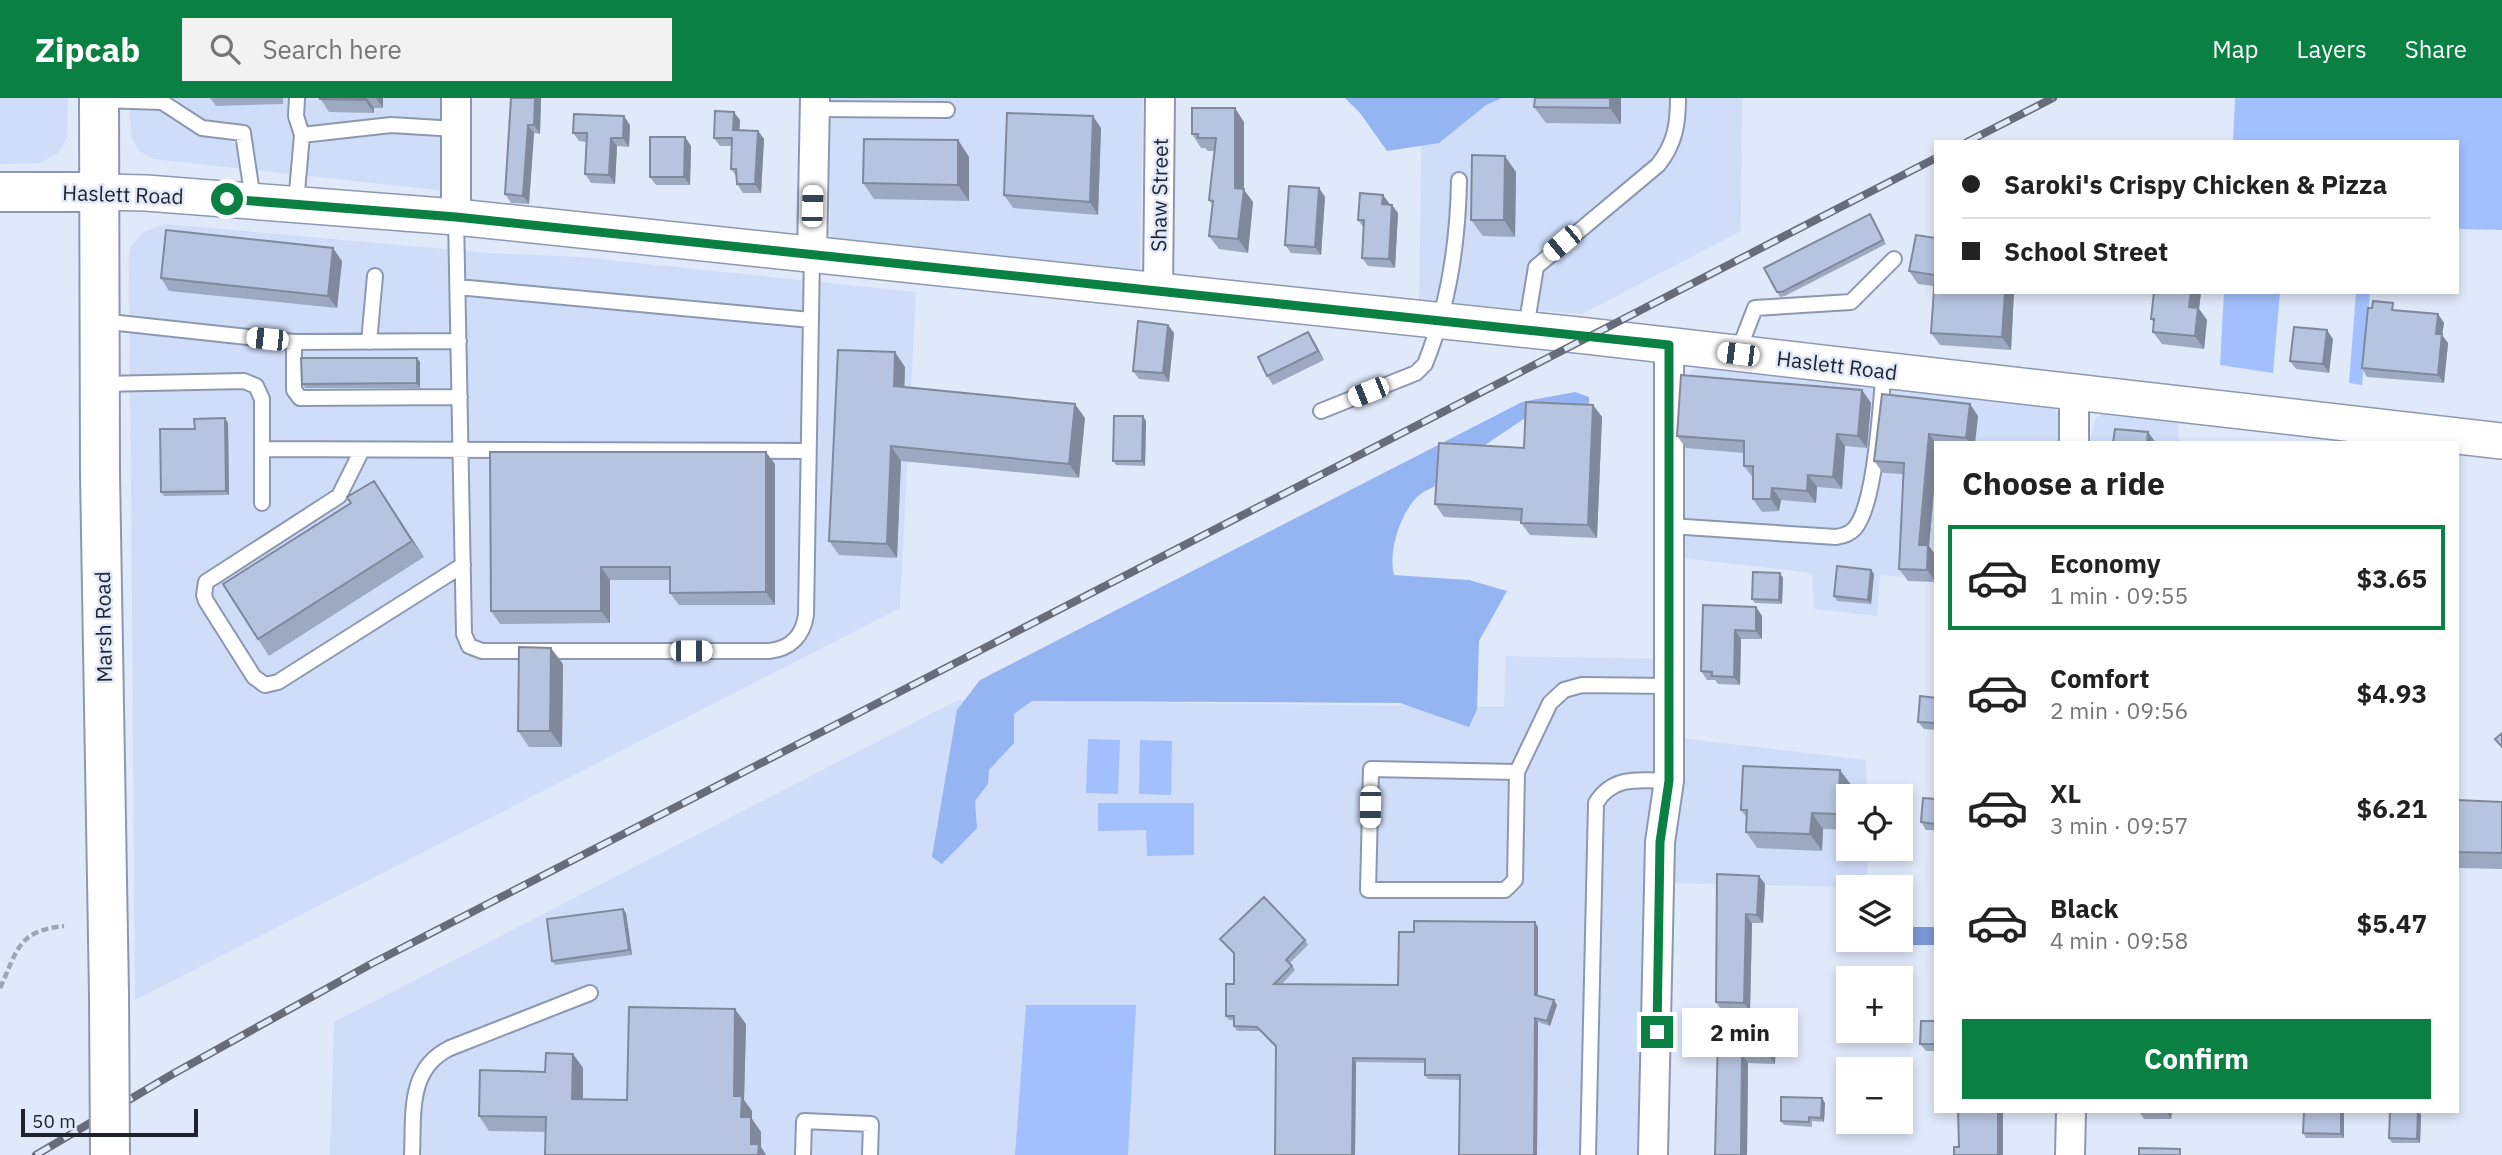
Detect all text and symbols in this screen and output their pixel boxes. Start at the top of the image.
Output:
search box [182,18,672,81]
text: Zipcab [35,28,140,71]
icon: search [206,30,244,68]
text: Search here [262,32,402,66]
text: Map [2212,33,2259,65]
text: Layers [2297,33,2367,65]
text: Share [2405,33,2467,65]
street label: Shaw Street [1144,138,1174,252]
text: Saroki's Crispy Chicken & Pizza [2004,167,2387,201]
street label: Haslett Road [62,178,184,210]
route start [211,183,243,215]
car [801,185,824,227]
car [1540,221,1585,265]
text: School Street [2004,234,2168,268]
car [246,326,289,352]
car [1716,341,1761,367]
street label: Haslett Road [1775,344,1899,386]
car [1345,374,1392,410]
text: Choose a ride [1962,462,2165,504]
icon: car [1966,546,2029,609]
text: Economy [2050,546,2161,580]
text: $3.65 [2357,561,2427,595]
street label: Marsh Road [88,571,118,683]
text: 1 min · 09:55 [2050,580,2188,610]
car [671,641,713,662]
icon: car [1966,661,2029,724]
text: Comfort [2050,661,2149,695]
text: $4.93 [2357,676,2427,710]
text: 2 min · 09:56 [2050,695,2188,725]
icon: car [1966,776,2029,839]
text: XL [2050,776,2081,810]
map controls [1836,784,1913,1134]
button: locate [1836,784,1913,861]
car [1360,786,1381,828]
text: $6.21 [2357,791,2427,825]
text: 3 min · 09:57 [2050,810,2188,840]
button: layers [1836,875,1913,952]
icon: car [1966,891,2029,954]
text: Black [2050,891,2118,925]
text: $5.47 [2357,906,2427,940]
text: 4 min · 09:58 [2050,925,2188,955]
button: + [1836,966,1913,1043]
callout: 2 min [1682,1007,1797,1056]
route end [1641,1016,1673,1048]
text: 2 min [1710,1017,1770,1047]
button: Confirm [1962,1019,2431,1099]
button: − [1836,1057,1913,1134]
scale bar [21,1106,198,1138]
text: 50 m [32,1109,76,1133]

